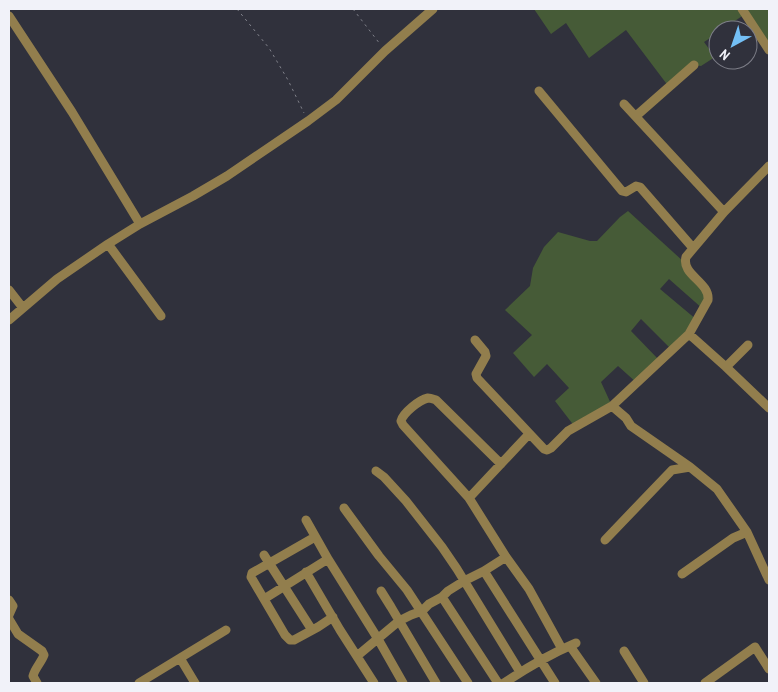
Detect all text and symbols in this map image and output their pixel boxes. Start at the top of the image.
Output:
north arrow [708,20,758,70]
text: N [716,45,734,65]

